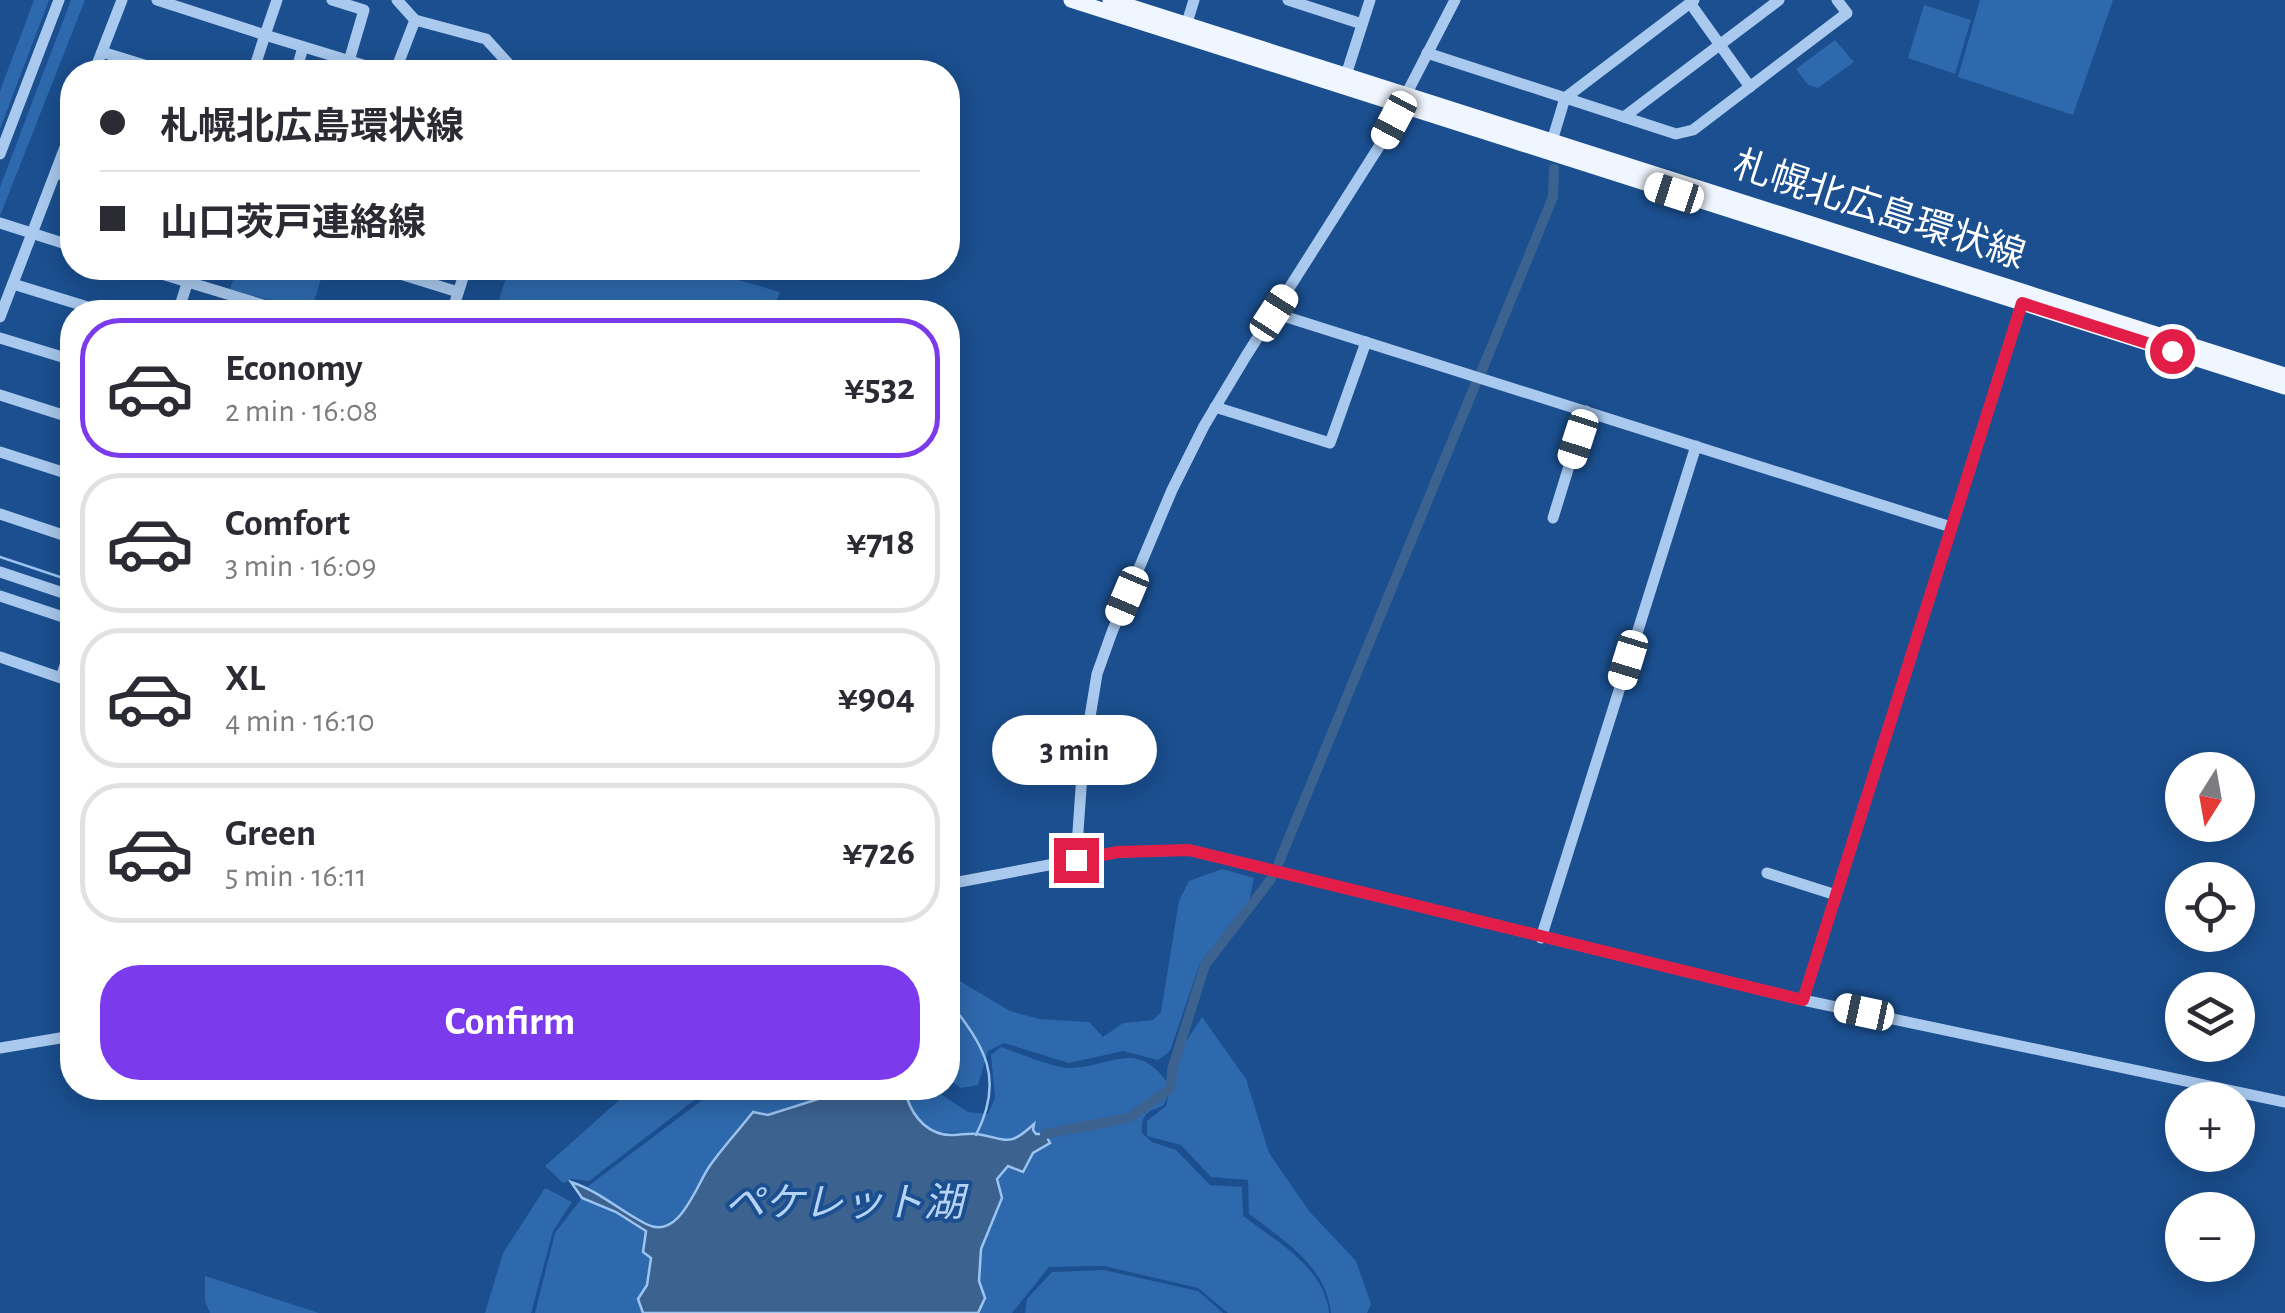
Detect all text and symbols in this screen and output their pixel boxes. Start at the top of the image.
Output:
car [1367,86,1421,154]
text: 札幌北広島環状線 [160,109,464,147]
street label: 札幌北広島環状線 [1729,143,2030,276]
car [1641,169,1707,217]
text: 山口茨戸連絡線 [160,205,426,243]
car [1245,280,1303,346]
route start [2150,329,2195,374]
icon: car [105,343,195,433]
text: Economy [225,350,363,388]
text: ¥532 [844,369,915,407]
text: 2 min · 16:08 [225,395,378,427]
car [1554,406,1602,472]
icon: car [105,498,195,588]
text: Comfort [225,505,350,543]
text: ¥718 [846,524,915,562]
text: 3 min · 16:09 [225,550,377,582]
car [1101,563,1153,629]
car [1605,627,1651,693]
icon: car [105,653,195,743]
text: XL [225,660,265,698]
text: ¥904 [838,679,915,717]
text: 4 min · 16:10 [225,705,375,737]
callout: 3 min [994,715,1158,785]
text: 3 min [1040,734,1109,766]
north arrow [2165,752,2255,842]
map controls [2165,752,2255,1282]
icon: car [105,808,195,898]
text: Green [225,815,316,853]
text: ¥726 [842,834,915,872]
route end [1054,838,1099,883]
text: 5 min · 16:11 [225,860,367,892]
button: locate [2165,862,2255,952]
button: Confirm [100,965,920,1080]
button: layers [2165,972,2255,1062]
car [1832,991,1896,1033]
button: + [2165,1082,2255,1172]
water label: ペケレット湖 [724,1182,970,1224]
button: − [2165,1192,2255,1282]

